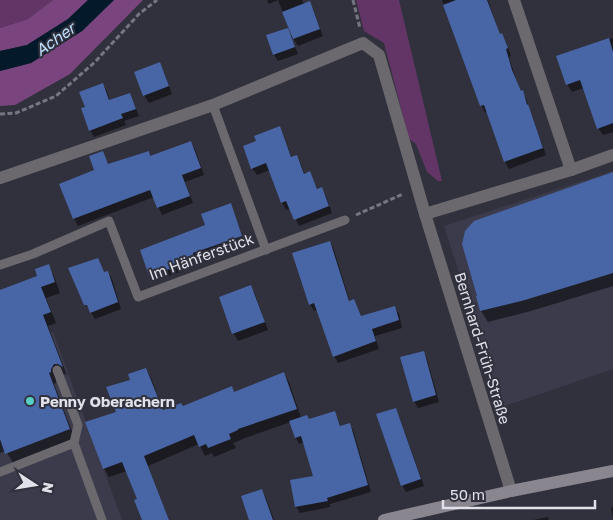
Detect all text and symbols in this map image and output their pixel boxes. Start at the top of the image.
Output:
water label: Acher [31,16,81,60]
street label: Im Hänferstück [146,228,256,283]
street label: Bernhard-Früh-Straße [451,270,515,426]
place label: Penny Oberachern [40,392,175,410]
marker: Penny Oberachern [24,395,36,407]
north arrow [10,460,60,510]
scale bar [443,478,596,510]
text: N [39,481,58,495]
text: 50 m [450,485,485,503]

